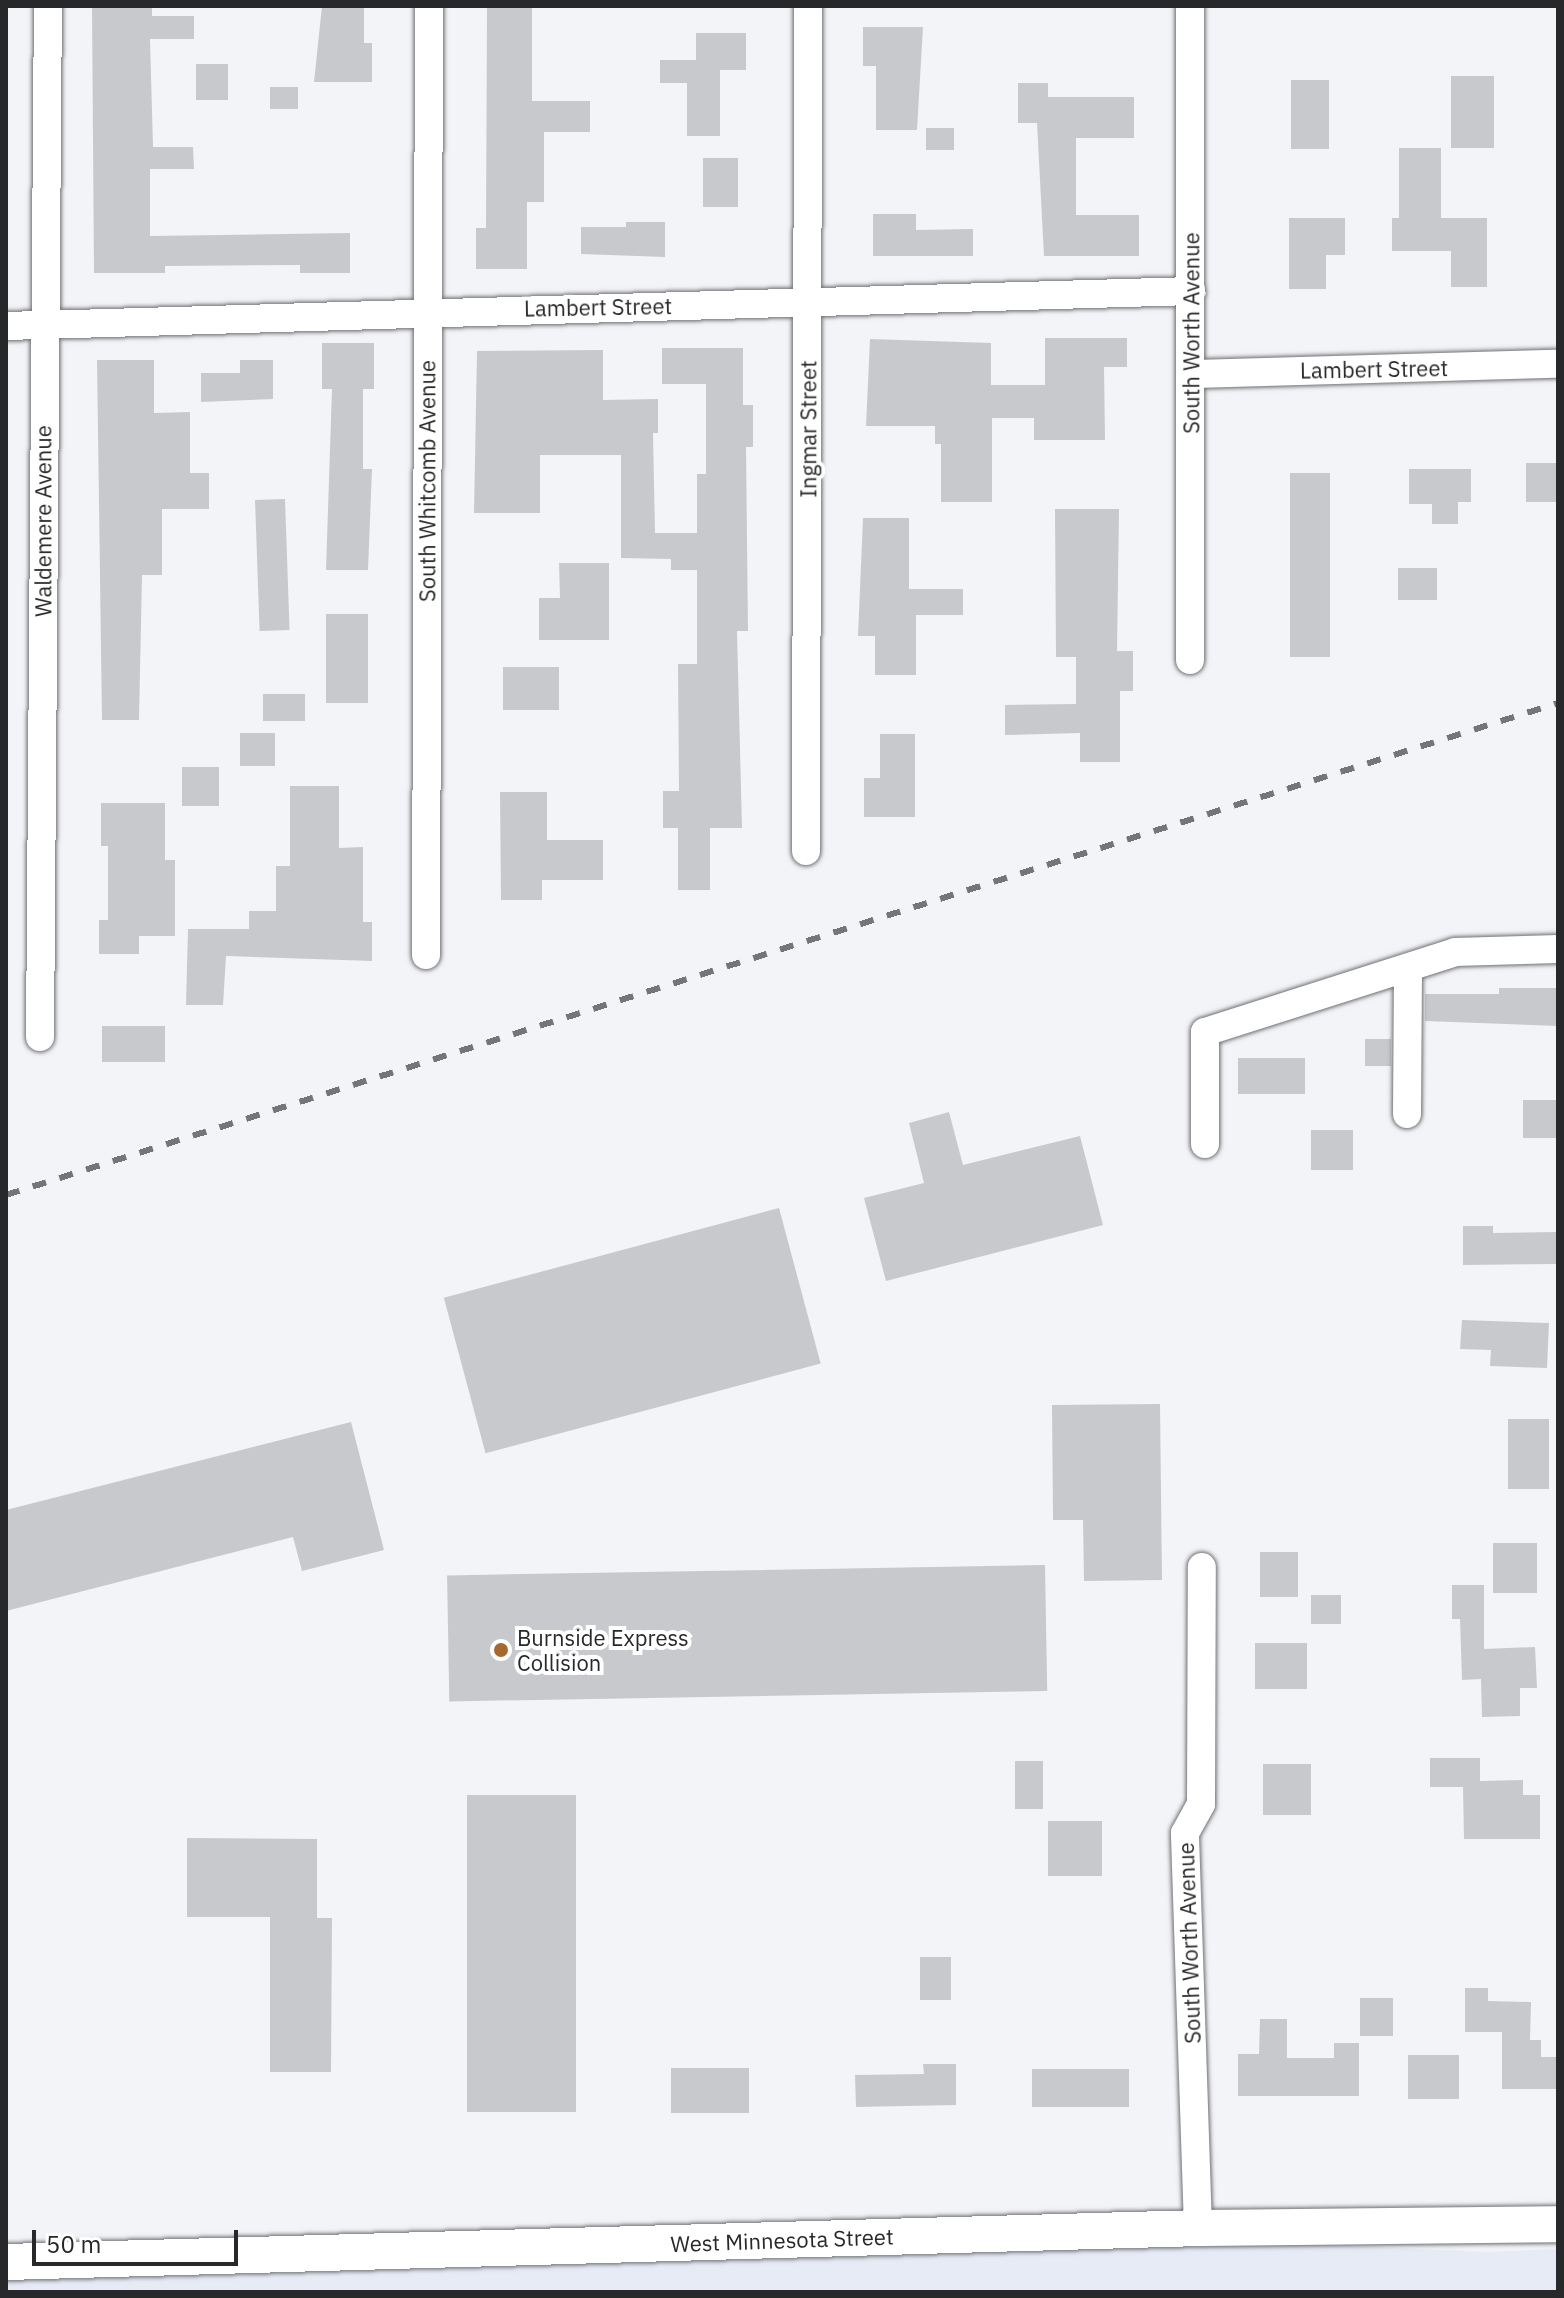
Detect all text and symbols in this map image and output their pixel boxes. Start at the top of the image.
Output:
street label: South Worth Avenue [1178,232,1204,434]
street label: Lambert Street [524,293,672,321]
street label: Lambert Street [1300,355,1448,383]
street label: South Whitcomb Avenue [414,360,440,602]
street label: Ingmar Street [795,360,821,498]
street label: Waldemere Avenue [30,425,56,617]
place label: Burnside Express Collision [517,1624,689,1676]
marker: Burnside Express Collision [492,1641,510,1659]
street label: South Worth Avenue [1172,1842,1206,2044]
scale bar [36,2214,242,2264]
street label: West Minnesota Street [670,2223,894,2257]
text: 50 m [46,2228,101,2260]

